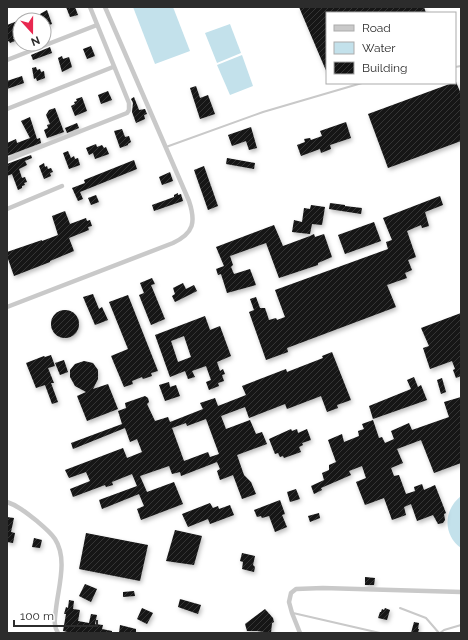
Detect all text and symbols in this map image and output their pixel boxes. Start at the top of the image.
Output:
north arrow [12,12,52,52]
legend [326,12,456,84]
text: Road [362,21,391,35]
text: N [29,33,42,48]
text: Water [362,41,396,55]
text: Building [362,61,408,75]
scale bar [14,602,97,628]
text: 100 m [20,609,54,623]

